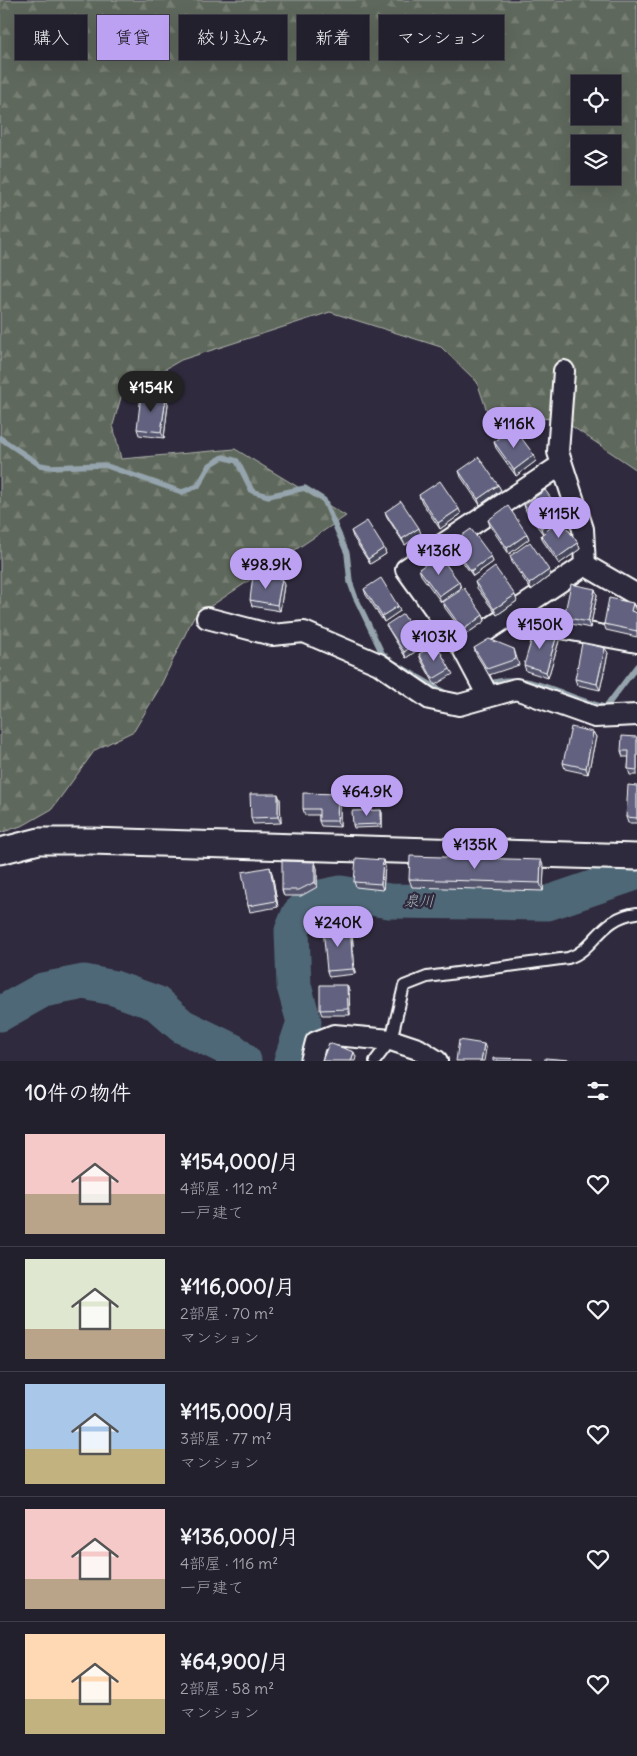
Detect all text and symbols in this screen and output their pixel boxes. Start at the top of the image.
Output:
chip: 購入 [15,15,87,60]
chip: 賃貸 [97,15,169,60]
chip: 絞り込み [179,15,287,60]
chip: 新着 [297,15,369,60]
chip: マンション [379,15,504,60]
map controls [571,75,621,185]
button: locate [571,75,621,125]
button: layers [571,135,621,185]
pin: ¥154K [116,370,186,413]
text: ¥154K [129,377,173,397]
pin: ¥116K [479,406,549,449]
text: ¥116K [493,413,535,433]
pin: ¥115K [524,496,594,539]
text: ¥115K [538,503,580,523]
pin: ¥136K [404,534,474,576]
text: ¥136K [417,540,461,560]
pin: ¥98.9K [225,548,307,590]
text: ¥98.9K [241,554,291,574]
pin: ¥150K [505,608,575,650]
text: ¥150K [517,614,563,634]
pin: ¥103K [399,620,469,662]
text: ¥103K [411,626,457,646]
pin: ¥64.9K [326,774,408,817]
text: ¥64.9K [342,781,392,801]
pin: ¥135K [440,828,510,870]
text: ¥135K [453,834,497,854]
water label: 泉川 [404,891,434,910]
pin: ¥240K [303,906,373,948]
text: ¥240K [314,912,362,932]
icon: filters [584,1077,612,1105]
text: 10件の物件 [25,1079,131,1106]
text: ¥154,000/月 [180,1148,299,1175]
icon: home [65,1154,125,1214]
icon: heart [584,1170,612,1198]
text: 4部屋 · 112 m² [180,1178,278,1198]
text: 一戸建て [180,1202,244,1222]
text: ¥116,000/月 [180,1273,295,1300]
icon: home [65,1279,125,1339]
icon: heart [584,1295,612,1323]
text: 2部屋 · 70 m² [180,1303,274,1323]
text: マンション [180,1327,259,1347]
text: ¥115,000/月 [180,1398,295,1425]
icon: home [65,1404,125,1464]
icon: heart [584,1420,612,1448]
text: 3部屋 · 77 m² [180,1428,272,1448]
text: マンション [180,1452,259,1472]
text: ¥136,000/月 [180,1523,299,1550]
icon: home [65,1529,125,1589]
icon: heart [584,1545,612,1573]
text: 4部屋 · 116 m² [180,1553,278,1573]
text: 一戸建て [180,1577,244,1597]
text: ¥64,900/月 [180,1648,289,1675]
icon: home [65,1654,125,1714]
icon: heart [584,1670,612,1698]
text: 2部屋 · 58 m² [180,1678,274,1698]
text: マンション [180,1702,259,1722]

